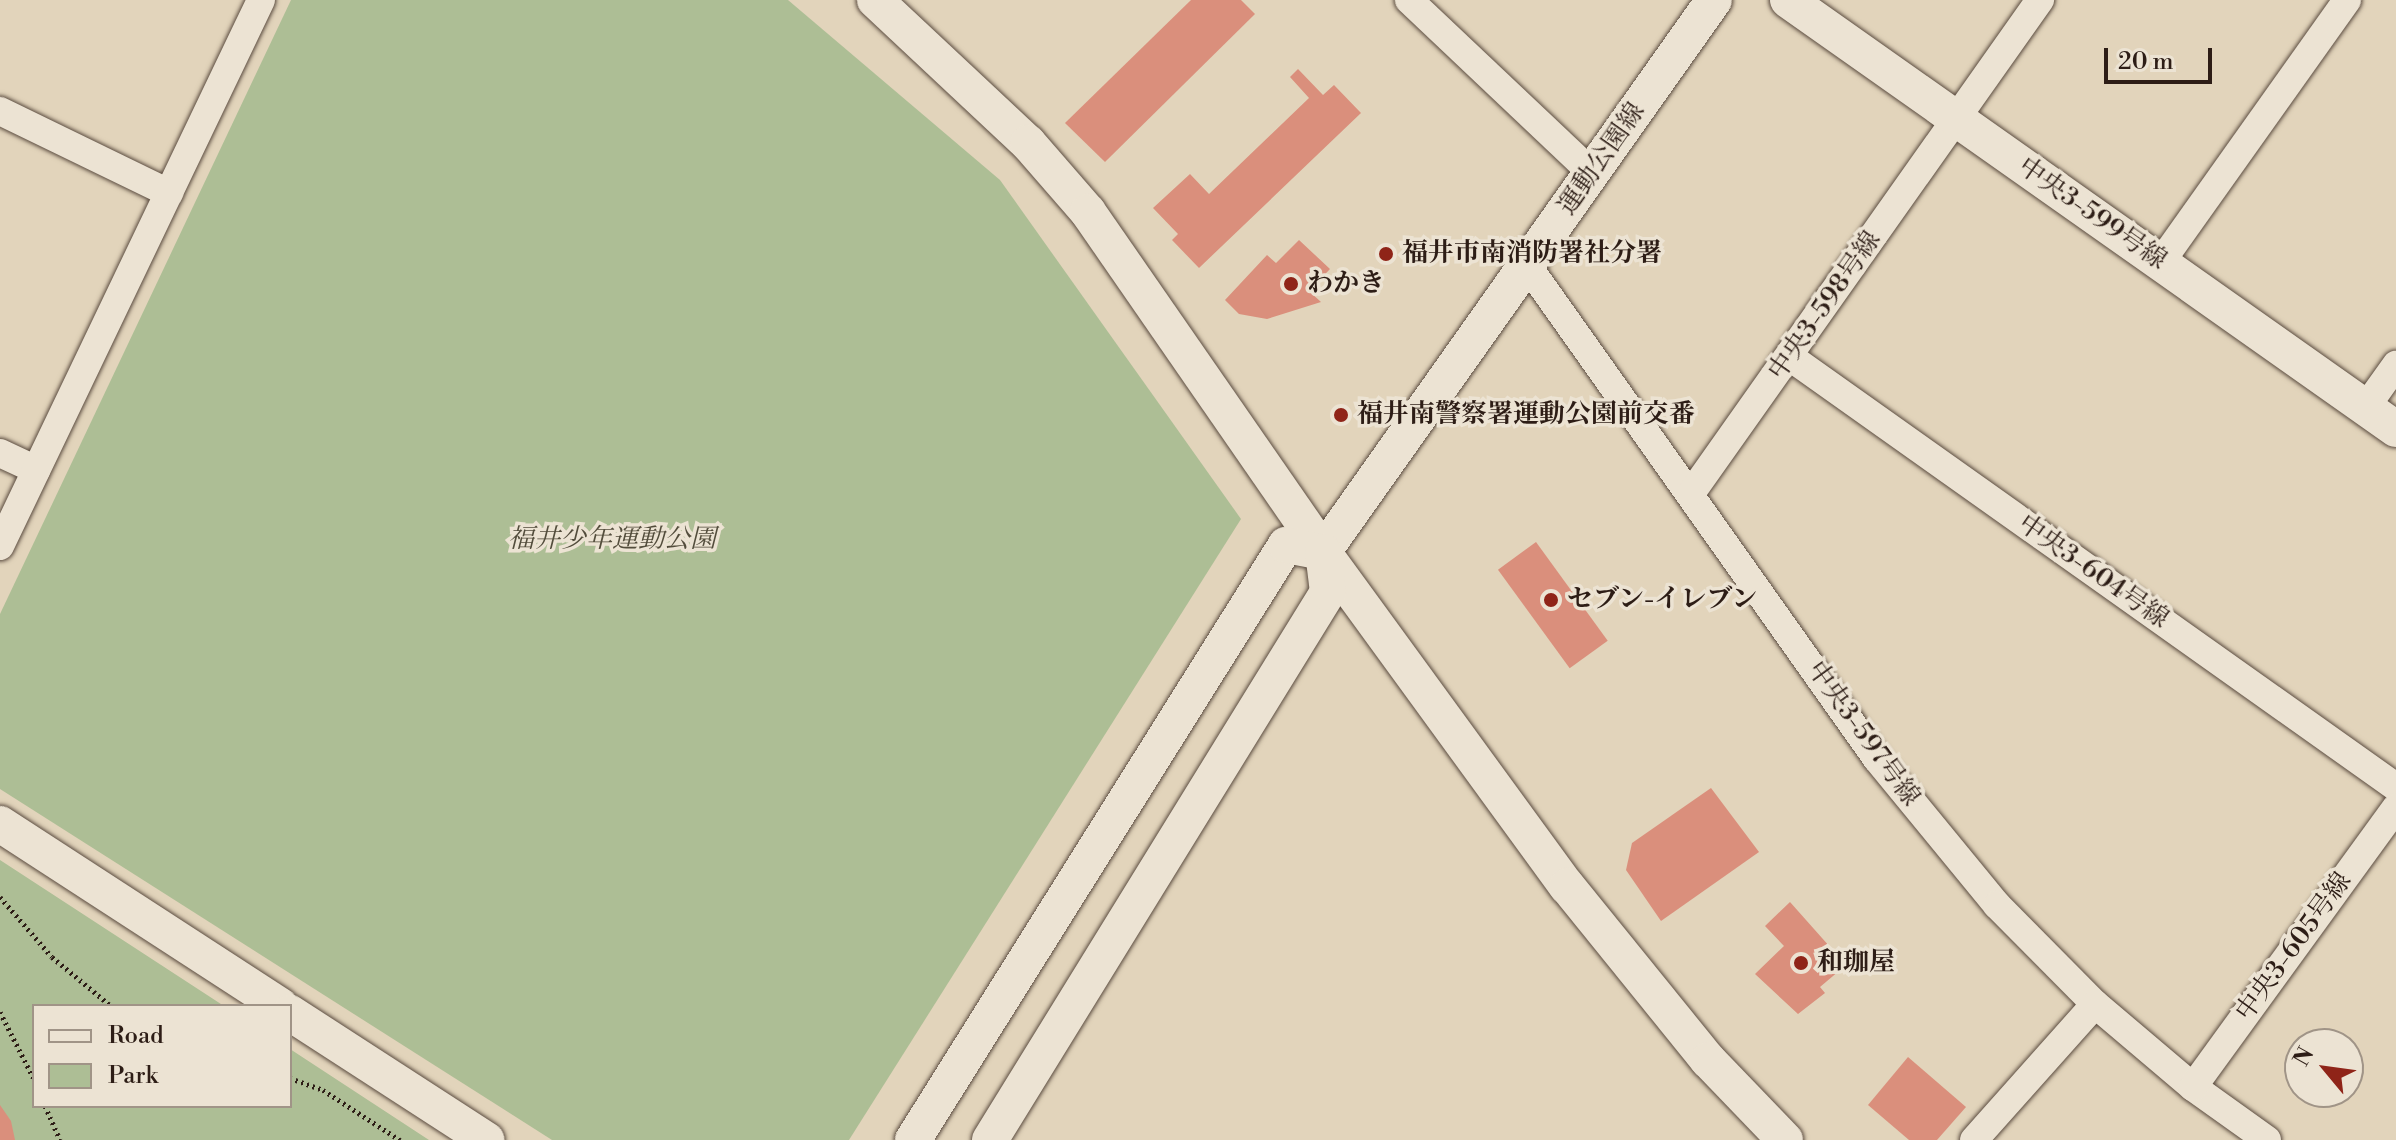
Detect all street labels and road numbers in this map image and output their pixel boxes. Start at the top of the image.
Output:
street label: 運動公園線 [1552,97,1652,221]
street label: 中央3-599号線 [2012,151,2172,277]
street label: 中央3-598号線 [1762,226,1888,386]
street label: 中央3-604号線 [2012,508,2174,636]
street label: 中央3-597号線 [1800,655,1926,813]
street label: 中央3-605号線 [2230,867,2358,1027]

